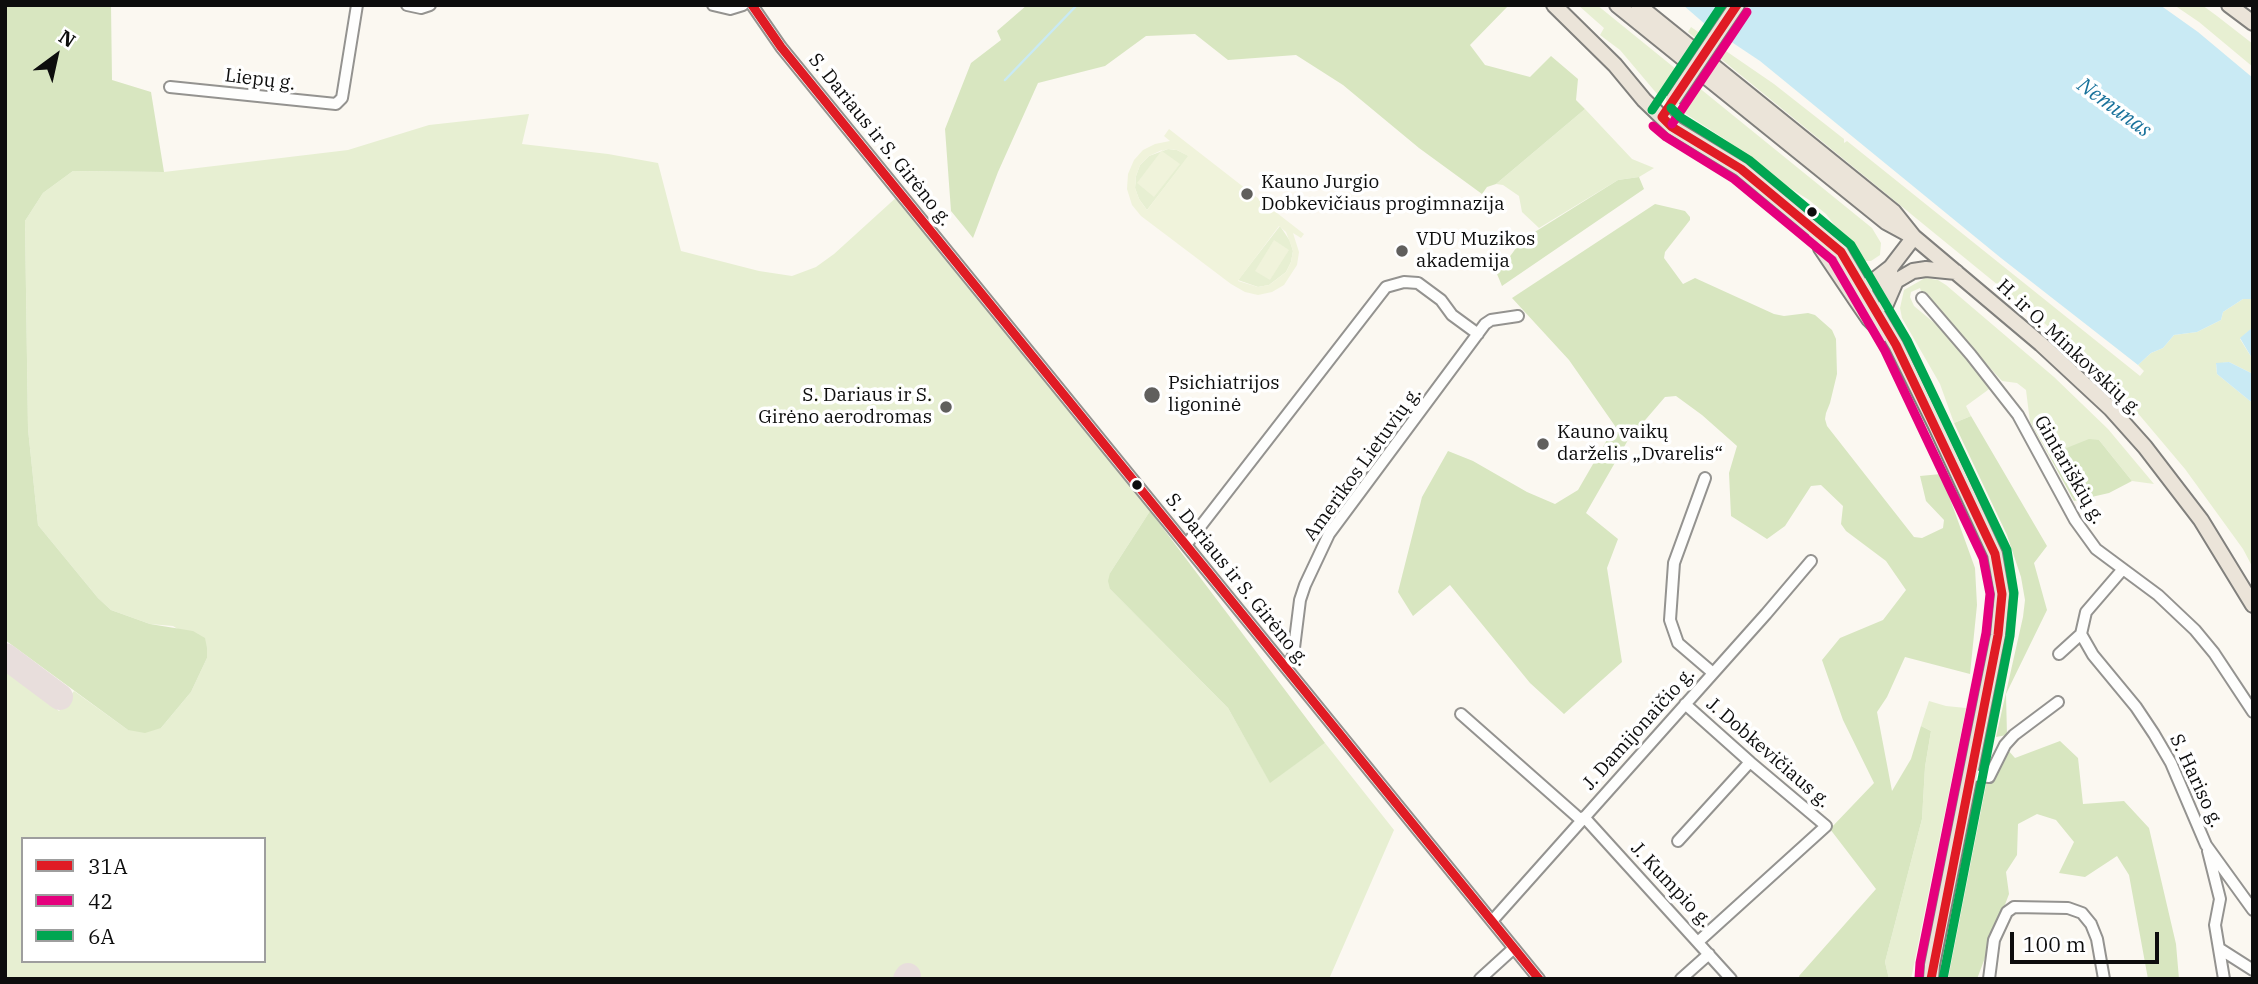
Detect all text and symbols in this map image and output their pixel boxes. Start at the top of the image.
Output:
north arrow [21,21,91,91]
text: N [55,24,80,53]
street label: S. Dariaus ir S. Girėno g. [803,49,957,231]
street label: Liepų g. [223,64,297,96]
water label: Nemunas [2072,73,2156,143]
place label: Kauno Jurgio Dobkevičiaus progimnazija [1261,172,1505,216]
marker: Kauno Jurgio Dobkevičiaus progimnazija [1239,186,1255,202]
unlabelled marker [1805,205,1819,219]
place label: VDU Muzikos akademija [1416,229,1535,273]
marker: VDU Muzikos akademija [1394,243,1410,259]
street label: H. ir O. Minkovskių g. [1992,275,2146,421]
place label: Psichiatrijos ligoninė [1168,373,1279,417]
street label: Amerikos Lietuvių g. [1299,383,1427,545]
place label: S. Dariaus ir S. Girėno aerodromas [758,385,932,429]
marker: Psichiatrijos ligoninė [1142,385,1162,405]
marker: S. Dariaus ir S. Girėno aerodromas [938,399,954,415]
street label: Gintariškių g. [2029,412,2109,528]
place label: Kauno vaikų darželis „Dvarelis“ [1557,422,1723,466]
marker: Kauno vaikų darželis „Dvarelis“ [1535,436,1551,452]
unlabelled marker [1130,478,1144,492]
street label: S. Dariaus ir S. Girėno g. [1160,489,1314,671]
street label: J. Damijonaičio g. [1578,663,1700,795]
street label: J. Dobkevičiaus g. [1701,693,1835,813]
street label: S. Hariso g. [2164,731,2228,831]
legend [21,837,266,963]
street label: J. Kumpio g. [1626,838,1716,932]
text: 31A [88,852,128,880]
text: 42 [88,887,113,915]
scale bar [2013,918,2162,962]
text: 6A [88,922,115,950]
text: 100 m [2023,930,2086,958]

